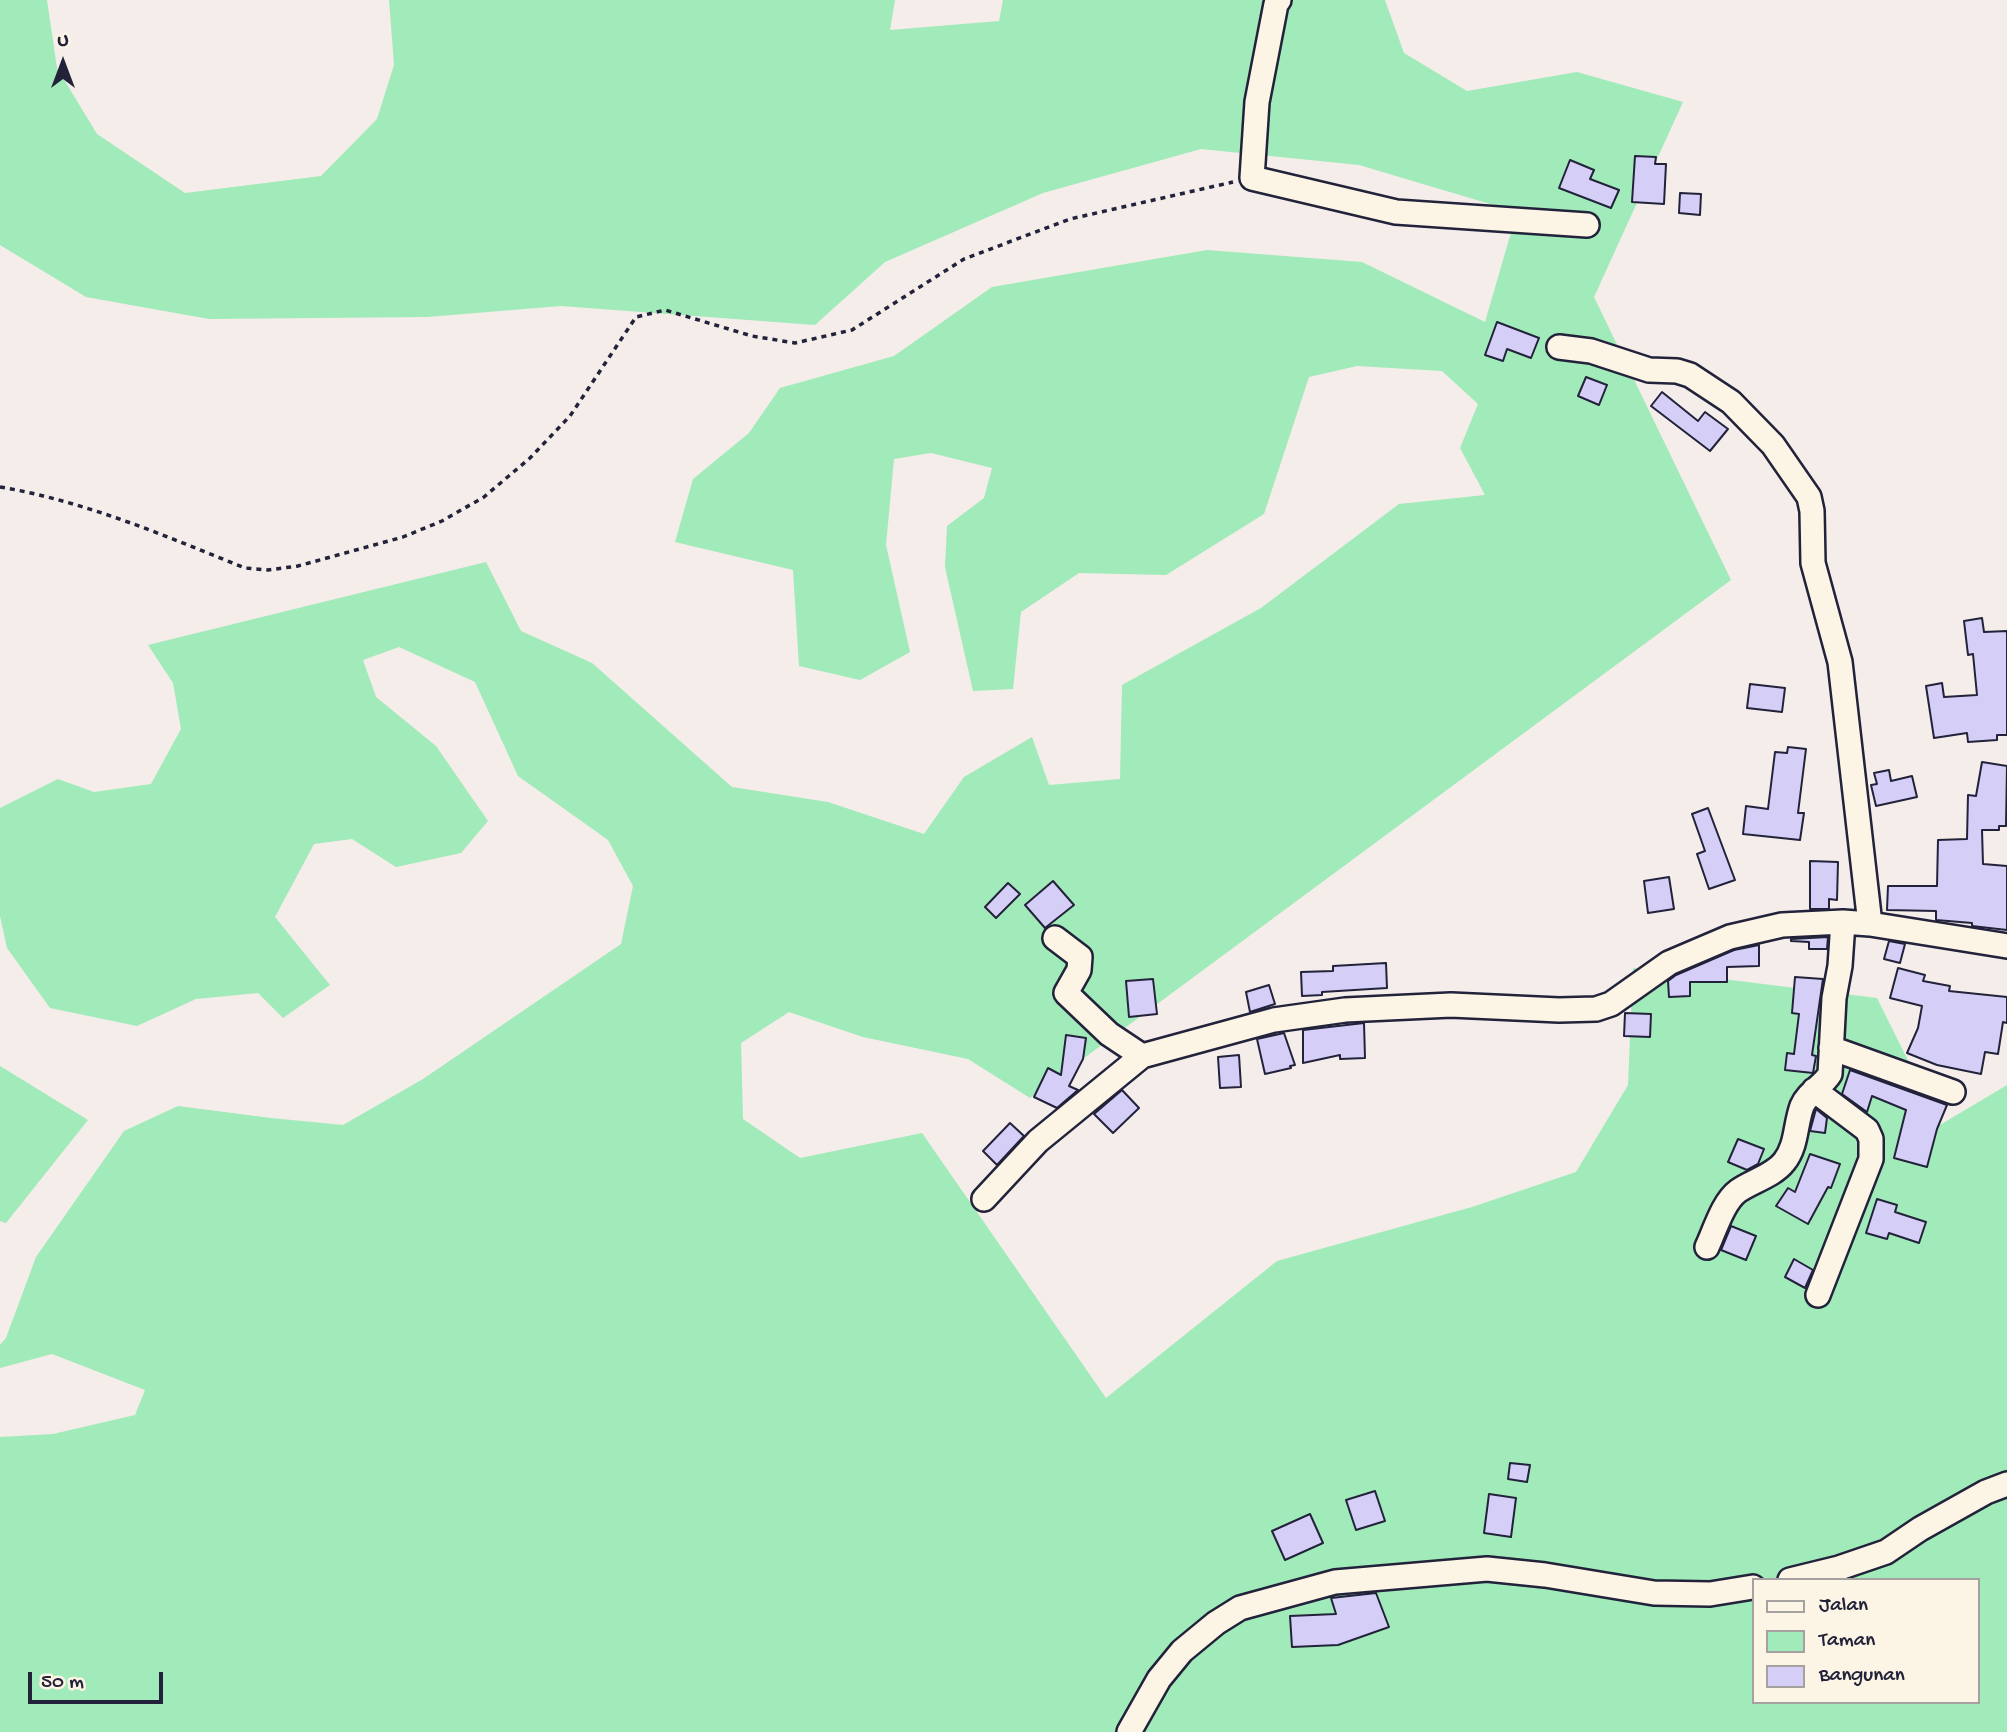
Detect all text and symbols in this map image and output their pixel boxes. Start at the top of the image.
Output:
north arrow [28,28,98,98]
text: U [58,30,68,53]
legend [1752,1578,1979,1704]
text: Jalan [1819,1594,1868,1619]
text: Taman [1819,1629,1875,1654]
scale bar [32,1658,166,1702]
text: Bangunan [1819,1664,1905,1689]
text: 50 m [41,1671,84,1696]

